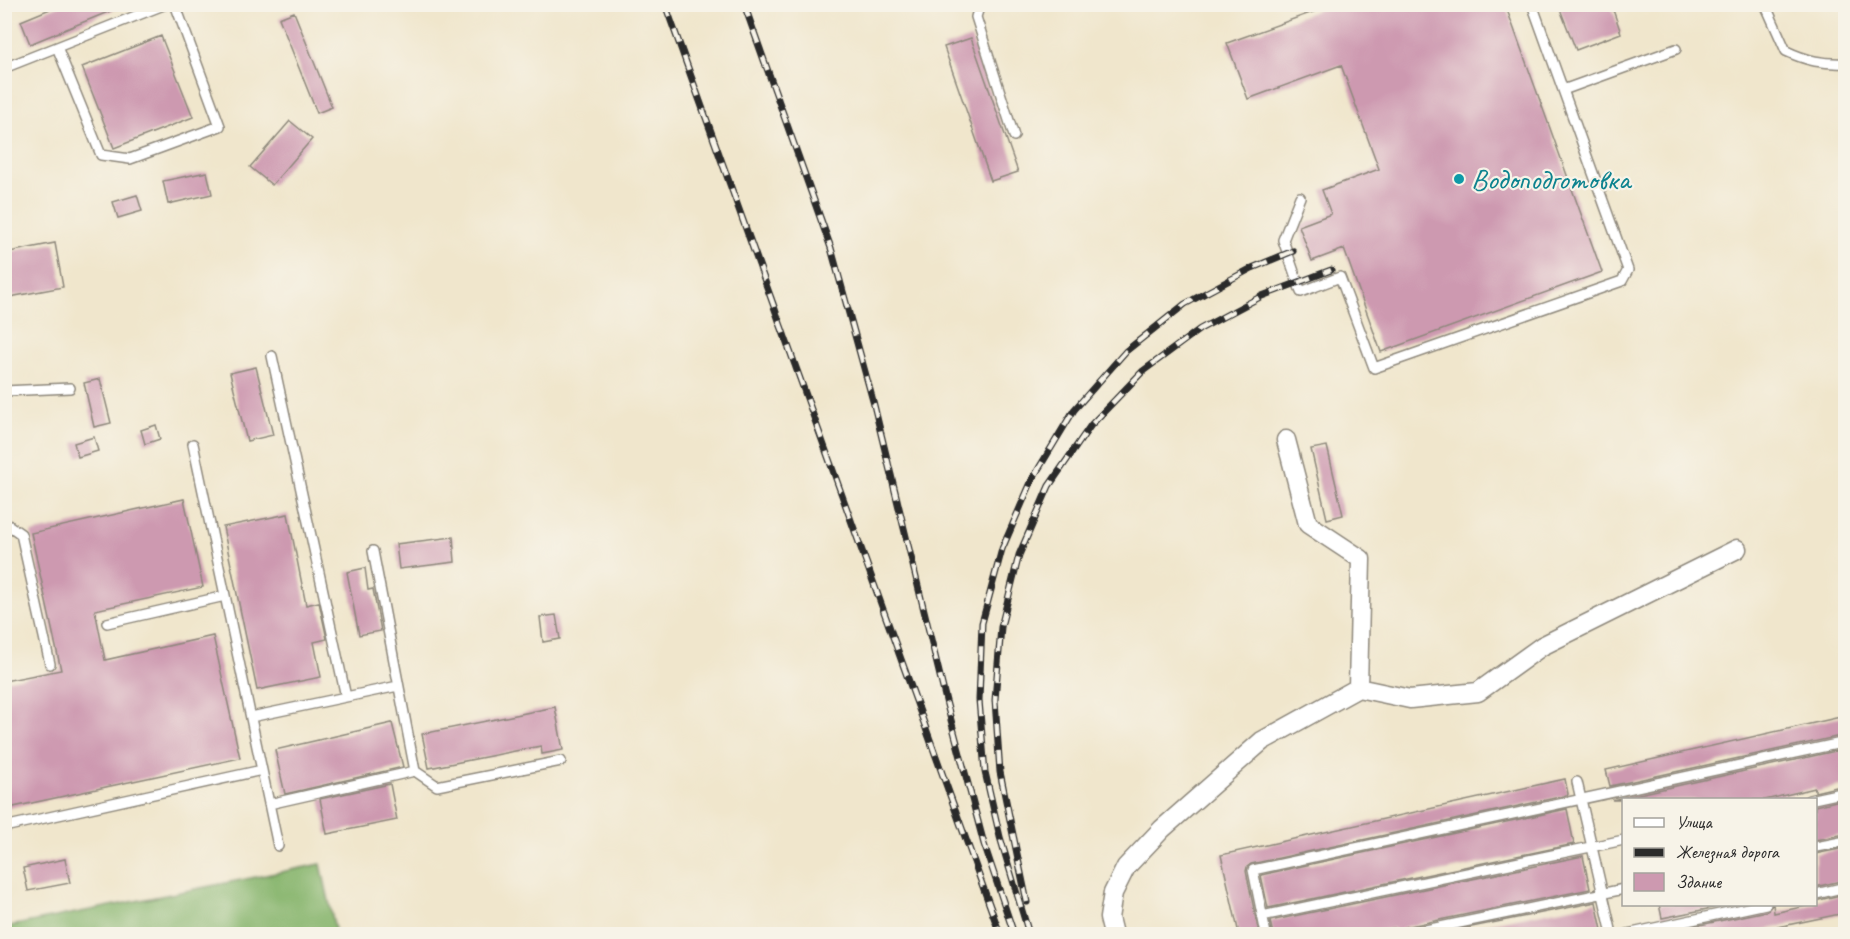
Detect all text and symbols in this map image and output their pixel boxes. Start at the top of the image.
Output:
place label: Водоподготовка [1471,160,1633,198]
marker: Водоподготовка [1452,172,1466,186]
legend [1622,798,1817,906]
text: Улица [1676,811,1713,833]
text: Железная дорога [1676,841,1780,864]
text: Здание [1676,871,1722,893]

